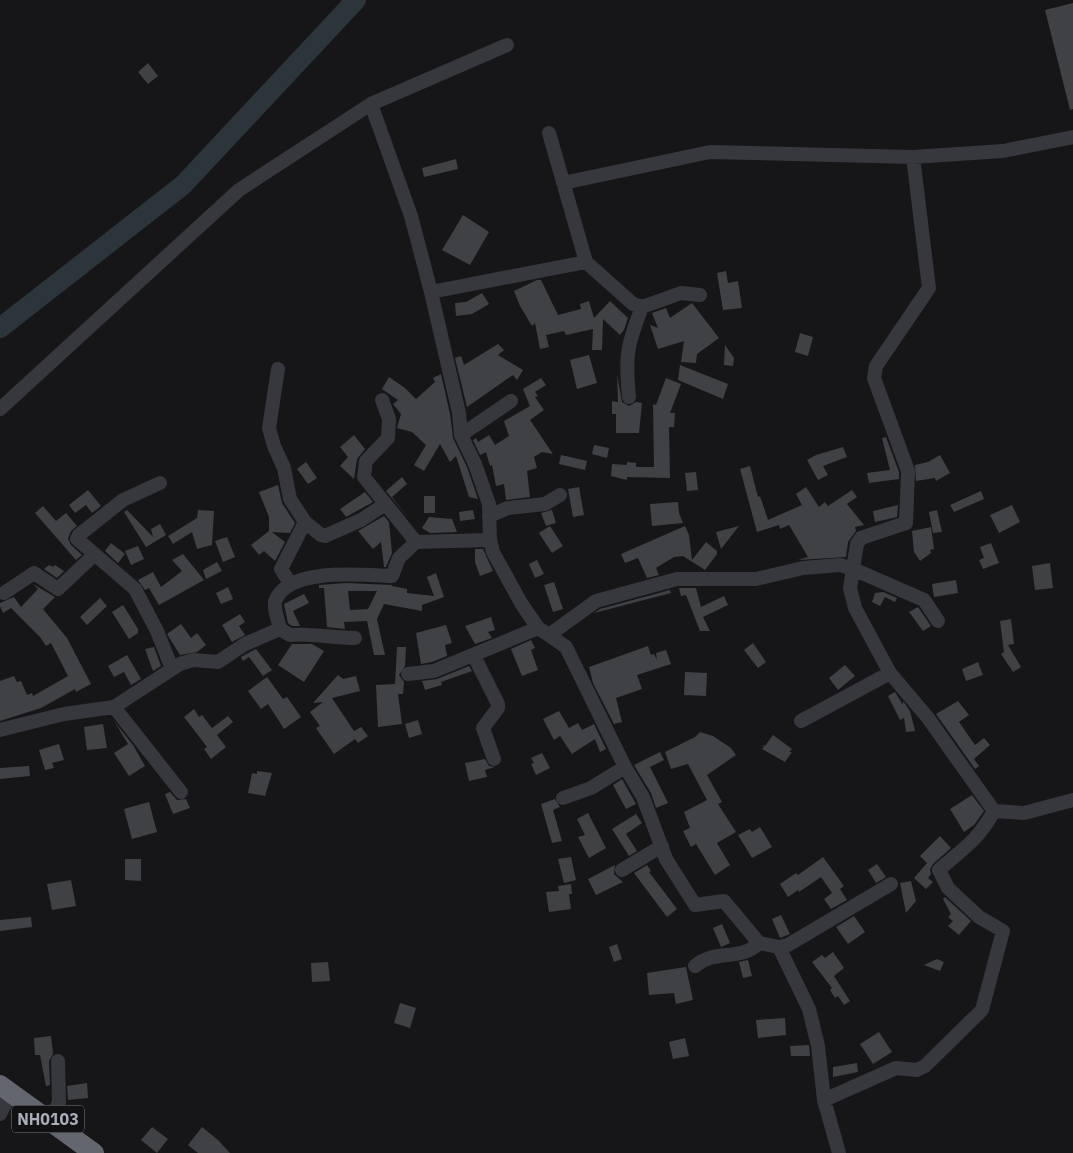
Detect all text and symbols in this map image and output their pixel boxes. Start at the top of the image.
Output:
road number: NH0103 [12,1106,84,1132]

